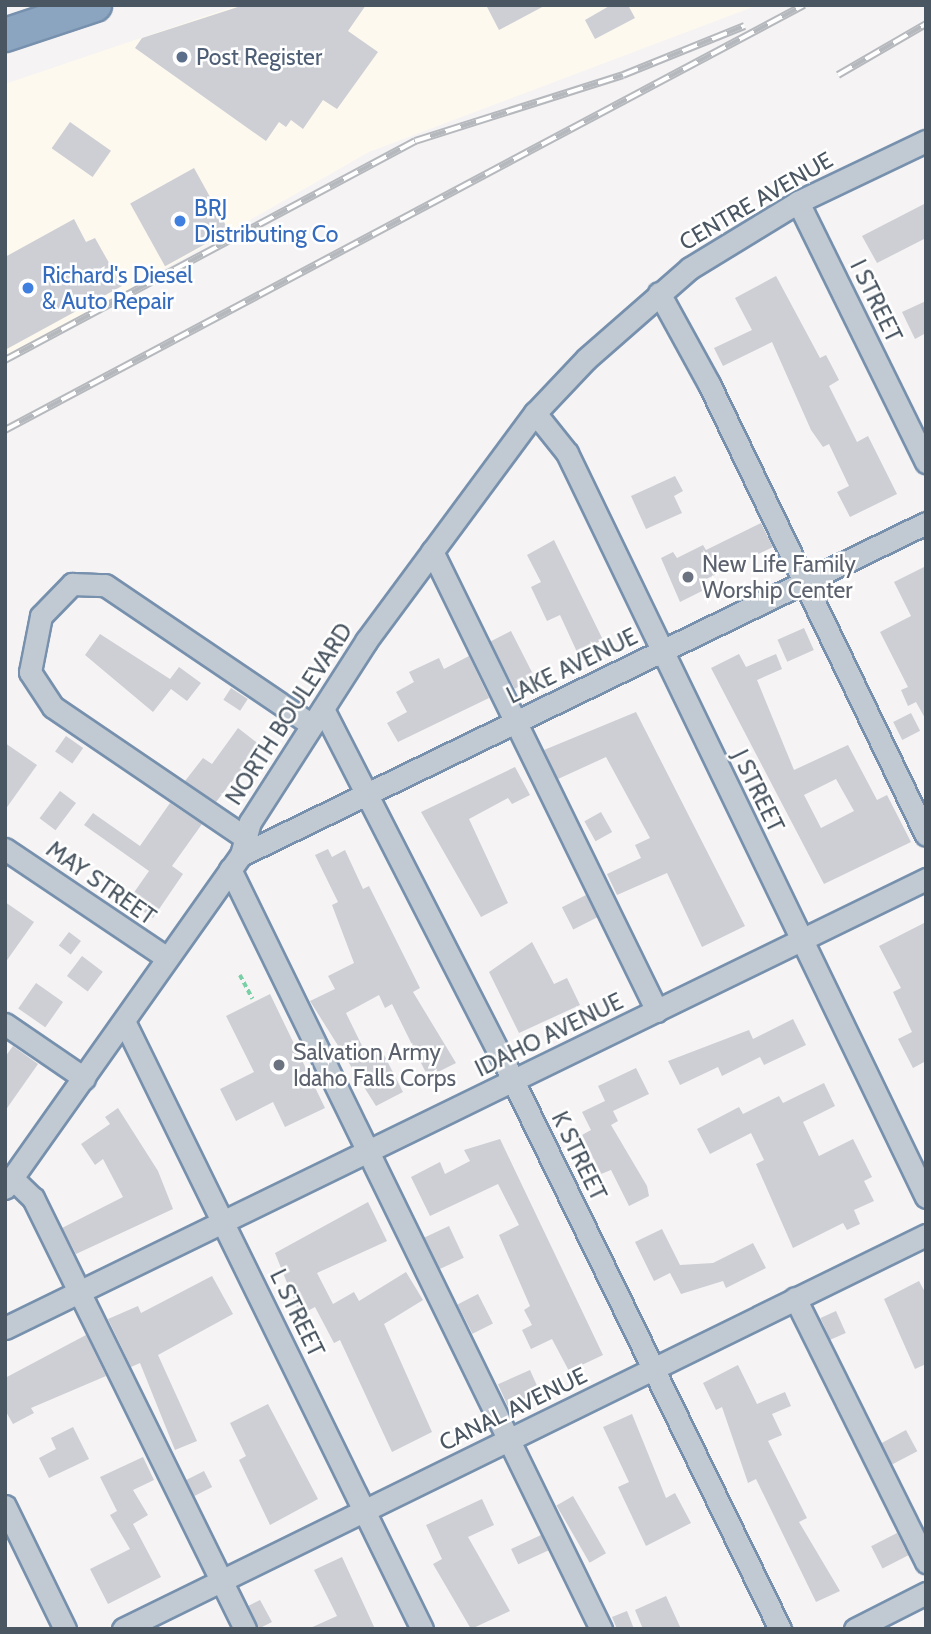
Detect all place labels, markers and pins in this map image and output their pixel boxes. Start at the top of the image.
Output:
place label: Post Register [196,43,322,71]
marker: Post Register [174,49,190,65]
place label: BRJ Distributing Co [194,194,338,248]
marker: BRJ Distributing Co [172,213,188,229]
place label: Richard's Diesel & Auto Repair [42,261,193,315]
marker: Richard's Diesel & Auto Repair [20,280,36,296]
place label: New Life Family Worship Center [702,550,856,604]
marker: New Life Family Worship Center [680,569,696,585]
place label: Salvation Army Idaho Falls Corps [293,1038,456,1092]
marker: Salvation Army Idaho Falls Corps [271,1057,287,1073]

